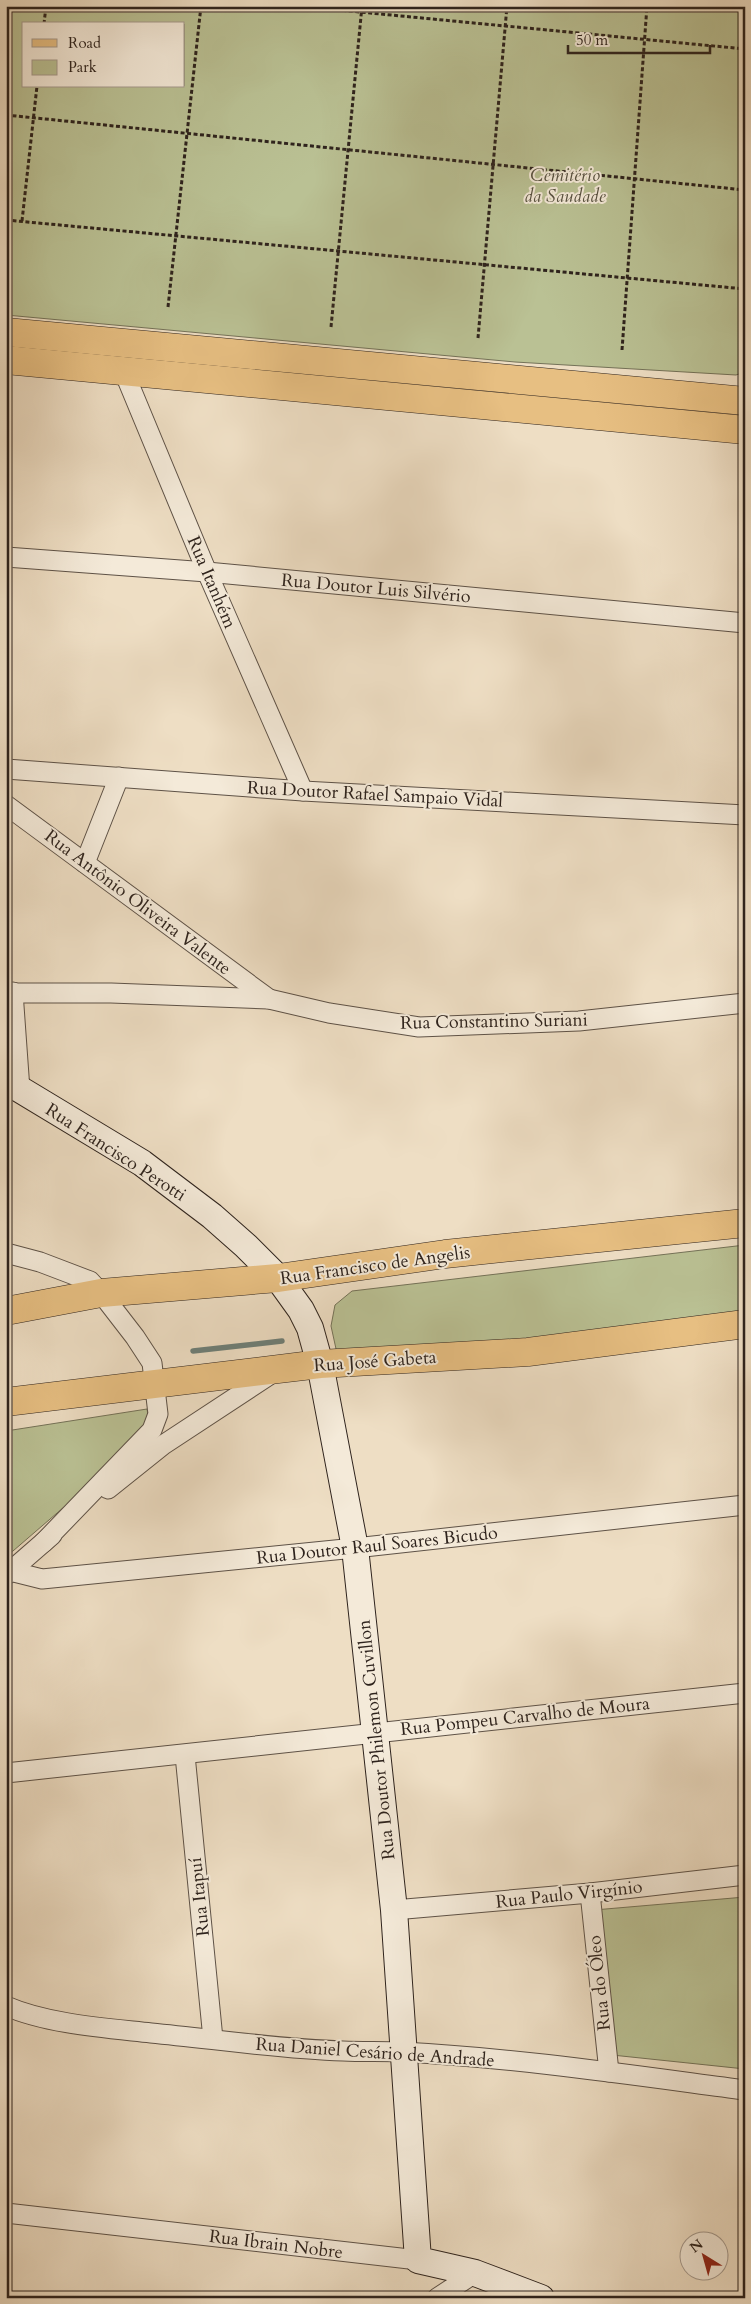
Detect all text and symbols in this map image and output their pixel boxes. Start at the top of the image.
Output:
legend [22,22,185,88]
scale bar [568,22,711,54]
text: 50 m [576,30,608,50]
text: Road [68,33,101,53]
text: Park [68,57,97,77]
park label: Cemitério da Saudade [524,163,607,209]
street label: Rua Itanhém [181,532,243,633]
street label: Rua Doutor Luis Silvério [280,568,472,609]
street label: Rua Doutor Rafael Sampaio Vidal [246,775,504,814]
street label: Rua Antônio Oliveira Valente [39,824,236,981]
street label: Rua Constantino Suriani [400,1007,588,1036]
street label: Rua Francisco Perotti [40,1097,191,1207]
street label: Rua Francisco de Angelis [279,1240,472,1291]
street label: Rua José Gabeta [313,1345,438,1378]
street label: Rua Doutor Raul Soares Bicudo [255,1520,499,1571]
street label: Rua Doutor Philemon Cuvillon [351,1618,402,1861]
street label: Rua Pompeu Carvalho de Moura [399,1691,651,1742]
street label: Rua Itapuí [183,1856,216,1938]
street label: Rua Paulo Virgínio [494,1874,644,1915]
street label: Rua do Óleo [582,1934,617,2032]
street label: Rua Daniel Cesário de Andrade [255,2032,495,2073]
street label: Rua Ibrain Nobre [208,2224,344,2265]
north arrow [678,2232,728,2282]
text: N [686,2235,707,2257]

